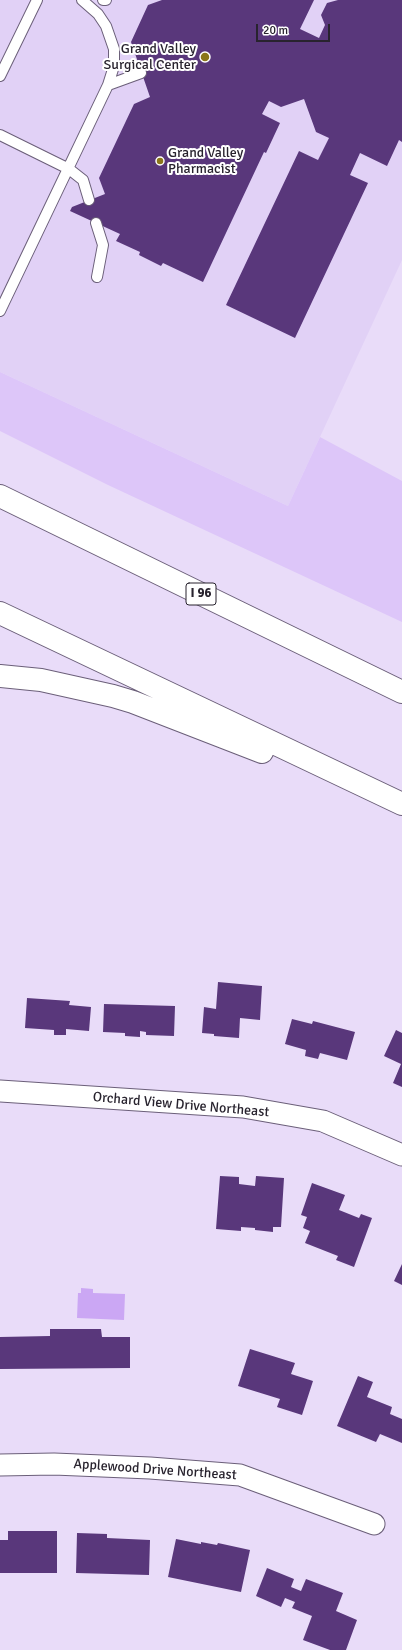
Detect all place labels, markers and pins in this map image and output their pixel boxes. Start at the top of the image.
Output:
place label: Grand Valley Surgical Center [104,41,196,74]
marker: Grand Valley Surgical Center [199,51,211,63]
place label: Grand Valley Pharmacist [168,145,243,178]
marker: Grand Valley Pharmacist [155,156,165,166]

